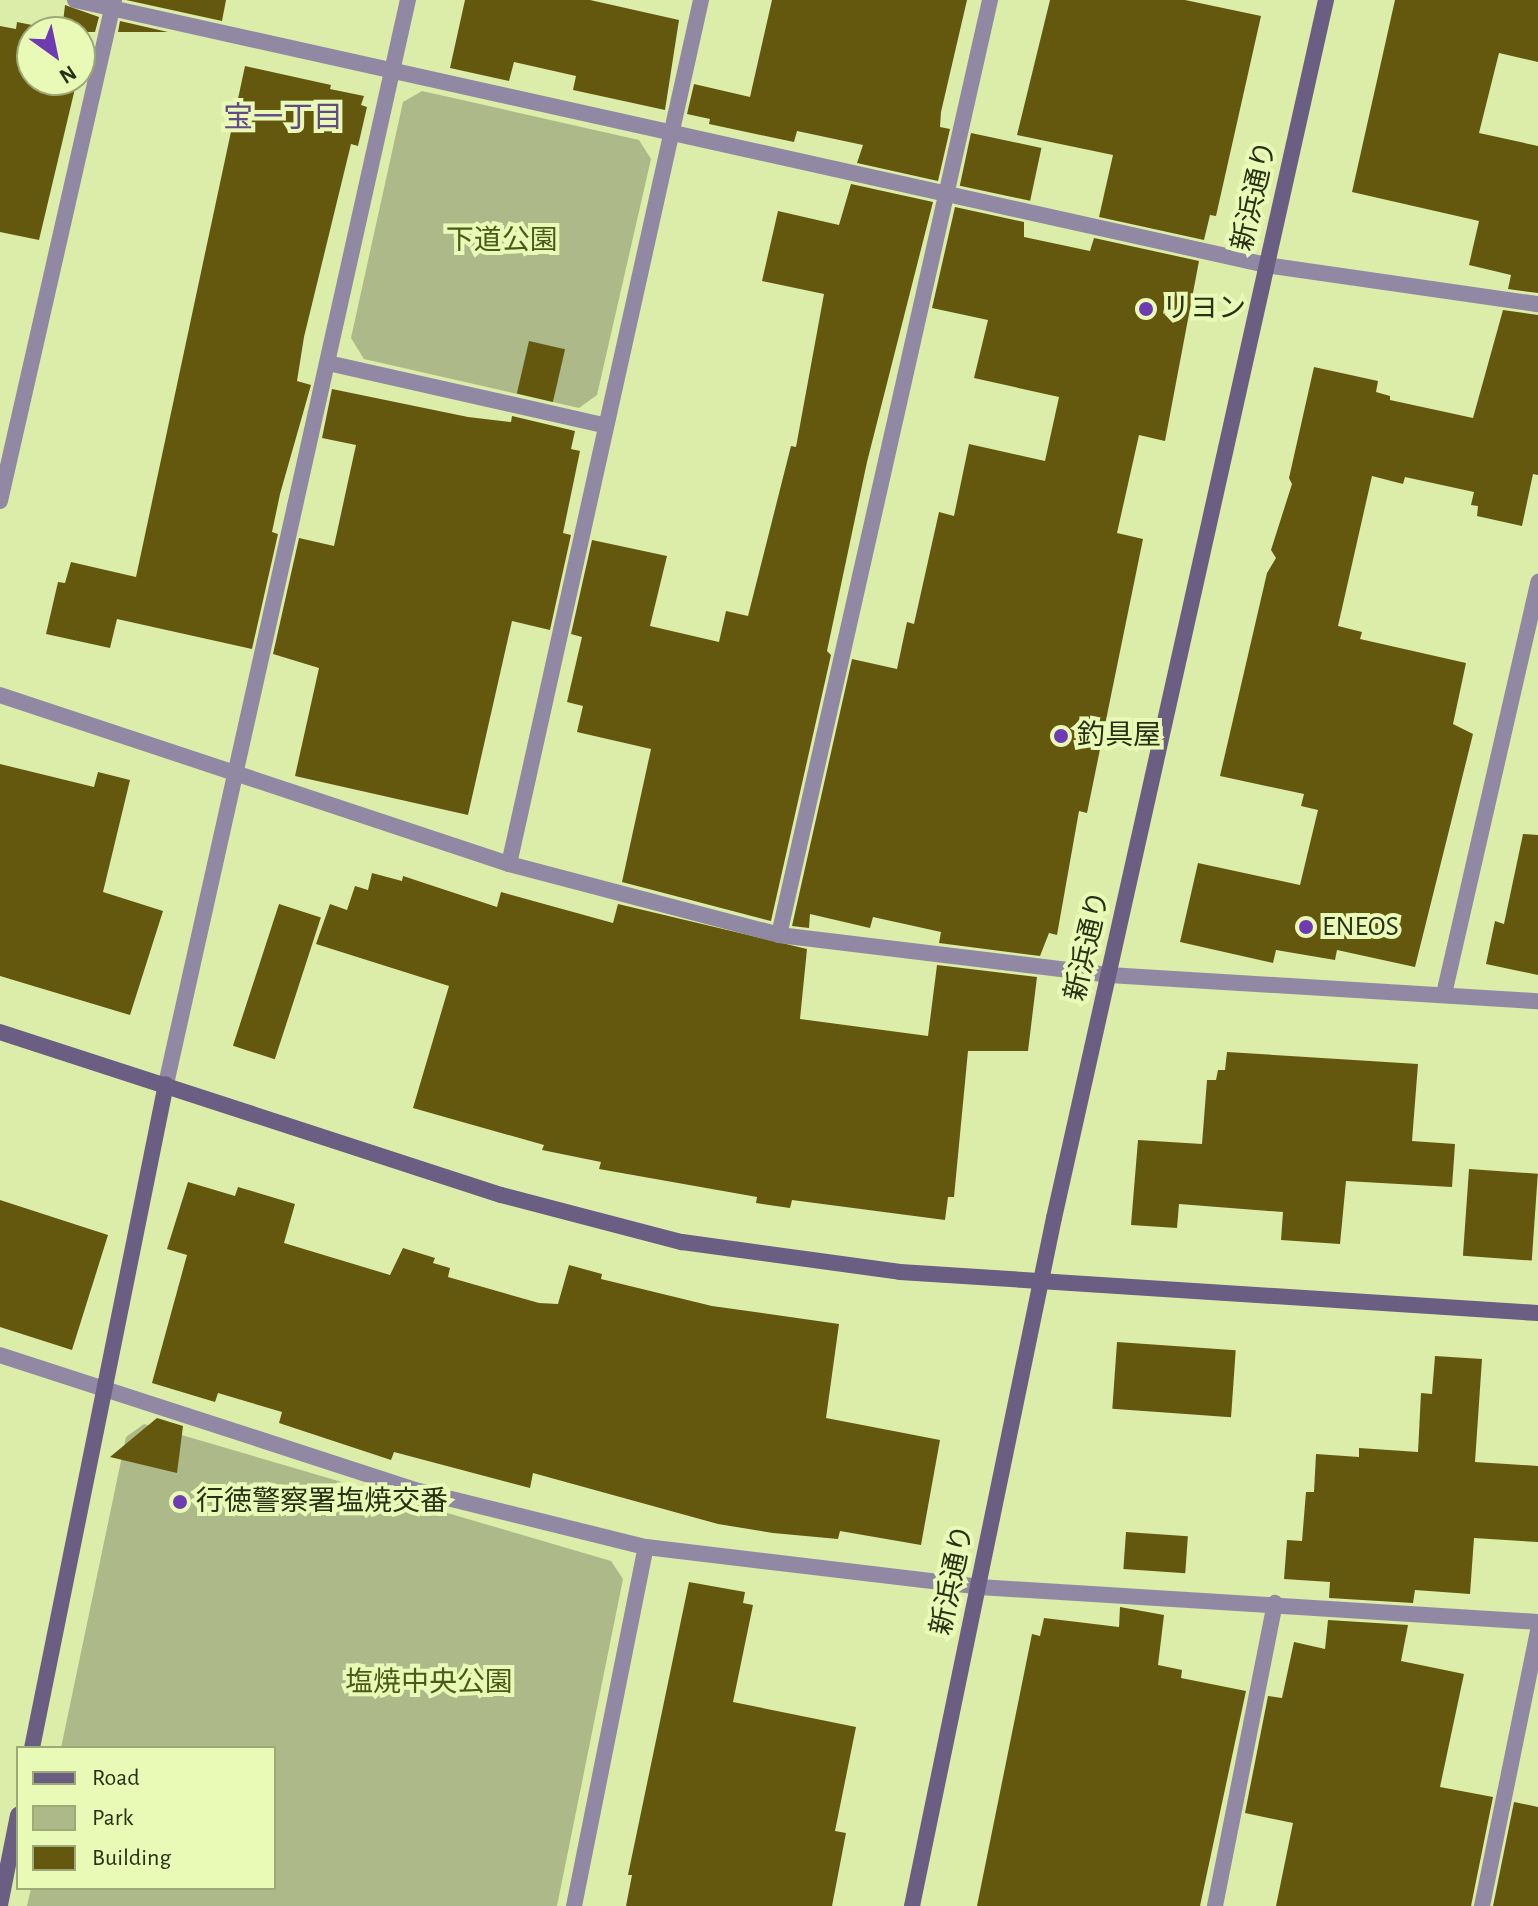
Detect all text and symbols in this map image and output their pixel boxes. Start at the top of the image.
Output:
north arrow [16,16,96,96]
text: N [56,61,80,88]
district label: 宝一丁目 [223,100,343,136]
street label: 新浜通り [1226,138,1284,254]
park label: 下道公園 [446,224,558,258]
place label: リヨン [1162,292,1246,326]
marker: リヨン [1137,300,1155,318]
place label: 釣具屋 [1077,719,1161,753]
marker: 釣具屋 [1052,727,1070,745]
street label: 新浜通り [1059,888,1117,1004]
place label: ENEOS [1322,910,1399,944]
marker: ENEOS [1297,918,1315,936]
place label: 行徳警察署塩焼交番 [196,1485,448,1519]
marker: 行徳警察署塩焼交番 [171,1493,189,1511]
street label: 新浜通り [925,1522,981,1638]
park label: 塩焼中央公園 [345,1666,513,1700]
legend [16,1746,276,1890]
text: Road [92,1766,140,1790]
text: Park [92,1806,133,1830]
text: Building [92,1846,171,1870]

